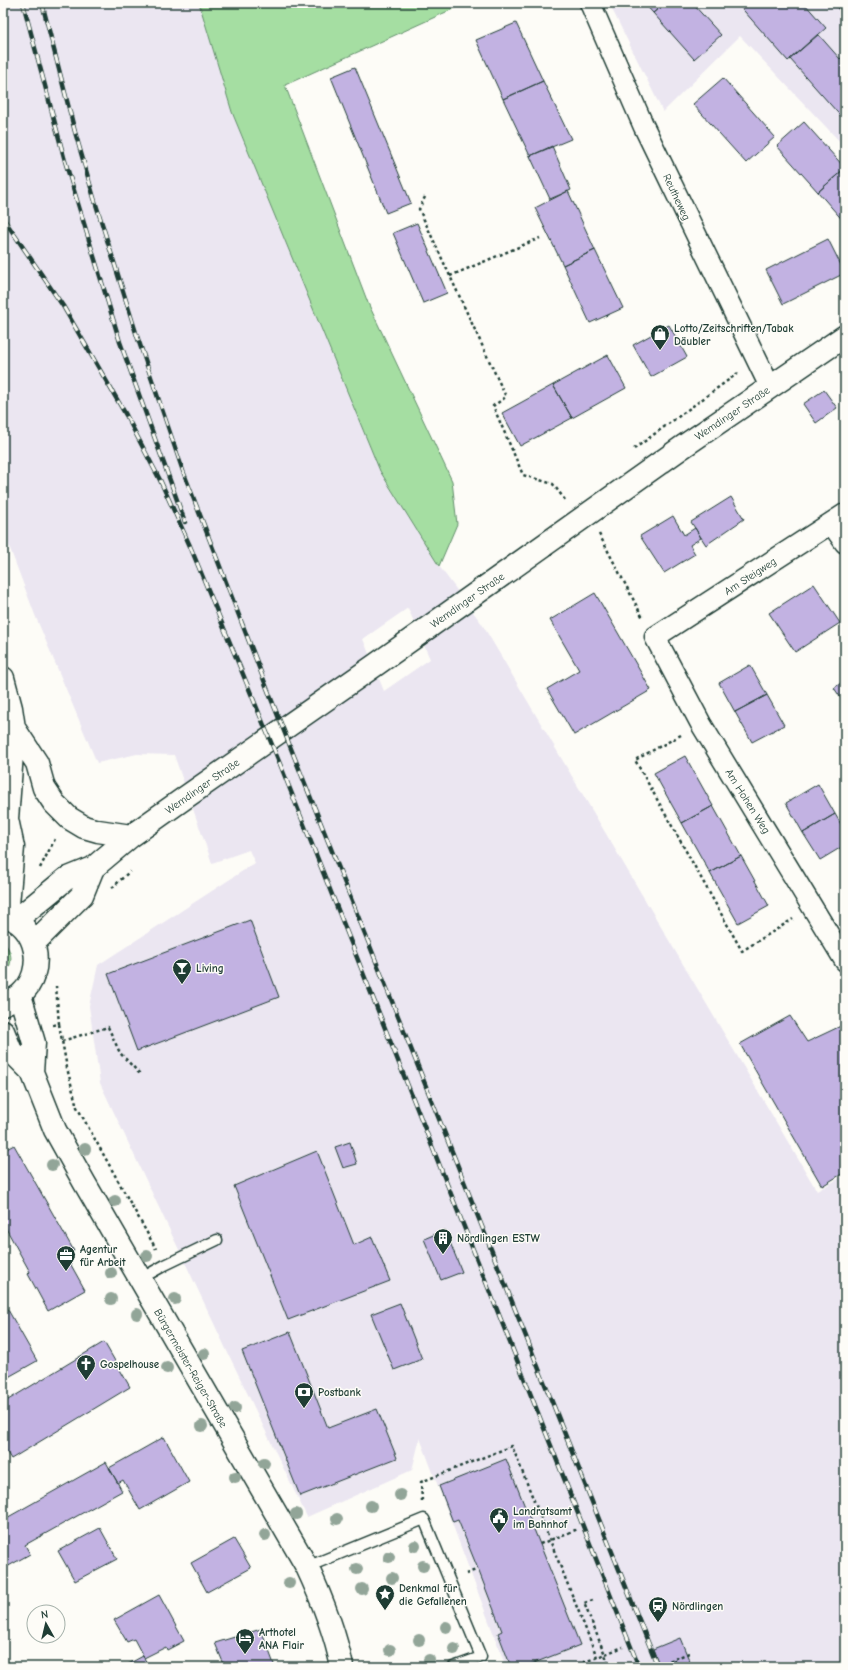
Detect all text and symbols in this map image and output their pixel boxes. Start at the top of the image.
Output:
street label: Reutheweg [660,172,693,223]
place label: Lotto/Zeitschriften/Tabak Däubler [674,322,794,348]
shop icon: Lotto/Zeitschriften/Tabak Däubler [649,323,671,351]
street label: Wemdinger Straße [692,383,773,443]
street label: Am Steigweg [722,555,779,598]
street label: Wemdinger Straße [428,570,507,631]
street label: Wemdinger Straße [163,756,242,817]
street label: Am Hohen Weg [722,766,773,836]
bar icon: Living [171,957,193,985]
place label: Living [196,962,224,975]
building icon: Nördlingen ESTW [432,1227,454,1255]
place label: Nördlingen ESTW [457,1232,541,1245]
place label: Agentur für Arbeit [79,1243,126,1269]
office icon: Agentur für Arbeit [55,1244,77,1272]
street label: Bürgermeister-Reiger-Straße [151,1307,230,1430]
church icon: Gospelhouse [75,1353,97,1381]
place label: Gospelhouse [100,1358,160,1371]
bank icon: Postbank [293,1381,315,1409]
place label: Postbank [318,1386,361,1399]
place label: Landratsamt im Bahnhof [513,1505,572,1531]
public building icon: Landratsamt im Bahnhof [488,1506,510,1534]
place label: Denkmal für die Gefallenen [399,1582,467,1608]
place icon: Denkmal für die Gefallenen [374,1583,396,1611]
station icon: Nördlingen [647,1595,669,1623]
place label: Nördlingen [672,1600,723,1613]
north arrow [26,1604,66,1644]
text: N [40,1608,49,1622]
place label: Arthotel ANA Flair [259,1626,304,1652]
hotel icon: Arthotel ANA Flair [234,1627,256,1655]

